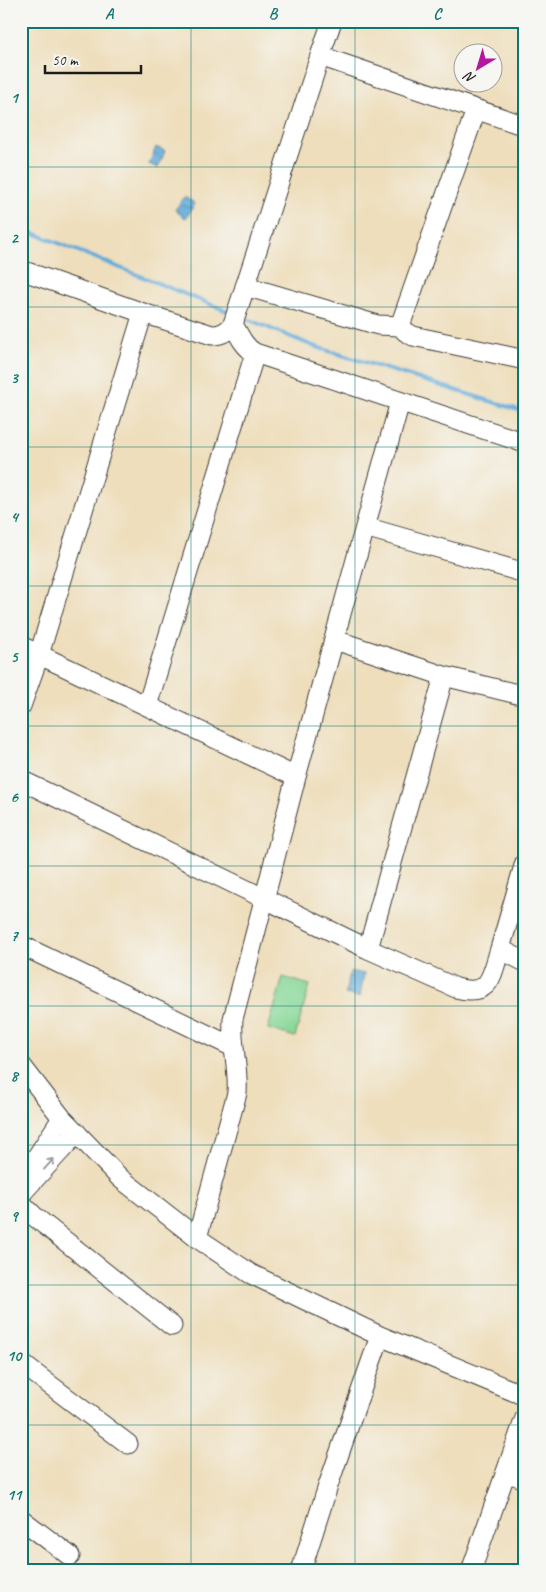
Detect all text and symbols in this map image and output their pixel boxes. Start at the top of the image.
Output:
text: A [105,4,115,24]
text: B [269,4,279,24]
text: C [433,4,443,24]
scale bar [45,42,141,74]
north arrow [454,42,504,92]
text: 50 m [52,51,79,70]
text: N [460,67,479,87]
text: 1 [10,88,19,108]
text: 2 [10,228,19,248]
text: 3 [10,368,19,388]
text: 4 [10,507,19,527]
text: 5 [11,647,20,667]
text: 6 [10,787,19,807]
text: 7 [10,926,19,946]
text: 8 [10,1066,19,1086]
one-way arrow [44,1157,55,1170]
text: 9 [10,1206,19,1226]
text: 10 [7,1346,23,1366]
text: 11 [7,1485,23,1505]

